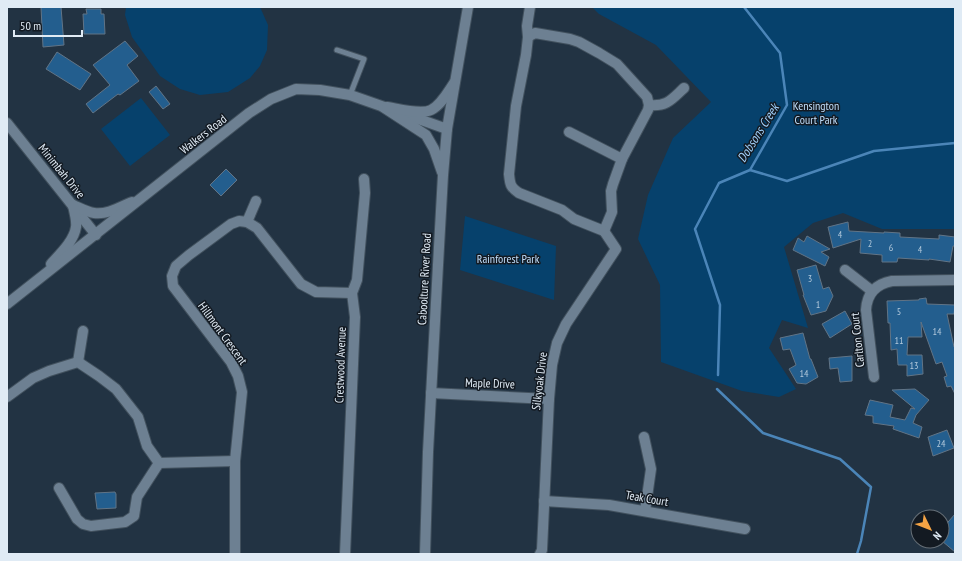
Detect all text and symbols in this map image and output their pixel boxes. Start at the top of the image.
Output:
scale bar [14,12,82,38]
text: 50 m [20,18,41,33]
park label: Kensington Court Park [793,98,839,127]
water label: Dobsons Creek [733,99,784,165]
street label: Walkers Road [177,111,229,157]
street label: Minimbah Drive [36,141,88,201]
house number: 4 [838,228,843,241]
street label: Caboolture River Road [414,233,434,325]
house number: 2 [868,237,872,250]
house number: 6 [889,241,894,254]
house number: 4 [918,243,923,256]
park label: Rainforest Park [477,251,540,266]
house number: 3 [808,272,812,285]
house number: 1 [816,298,820,311]
street label: Hillmont Crescent [195,299,251,368]
house number: 5 [897,305,901,318]
street label: Carlton Court [847,311,867,368]
house number: 14 [933,325,942,338]
street label: Crestwood Avenue [331,327,349,403]
house number: 11 [895,334,904,347]
street label: Silkyoak Drive [528,351,550,411]
house number: 13 [910,359,919,372]
house number: 14 [800,367,809,380]
street label: Maple Drive [465,375,515,391]
house number: 24 [937,437,946,450]
street label: Teak Court [624,487,670,509]
north arrow [910,509,950,549]
text: N [930,529,944,543]

